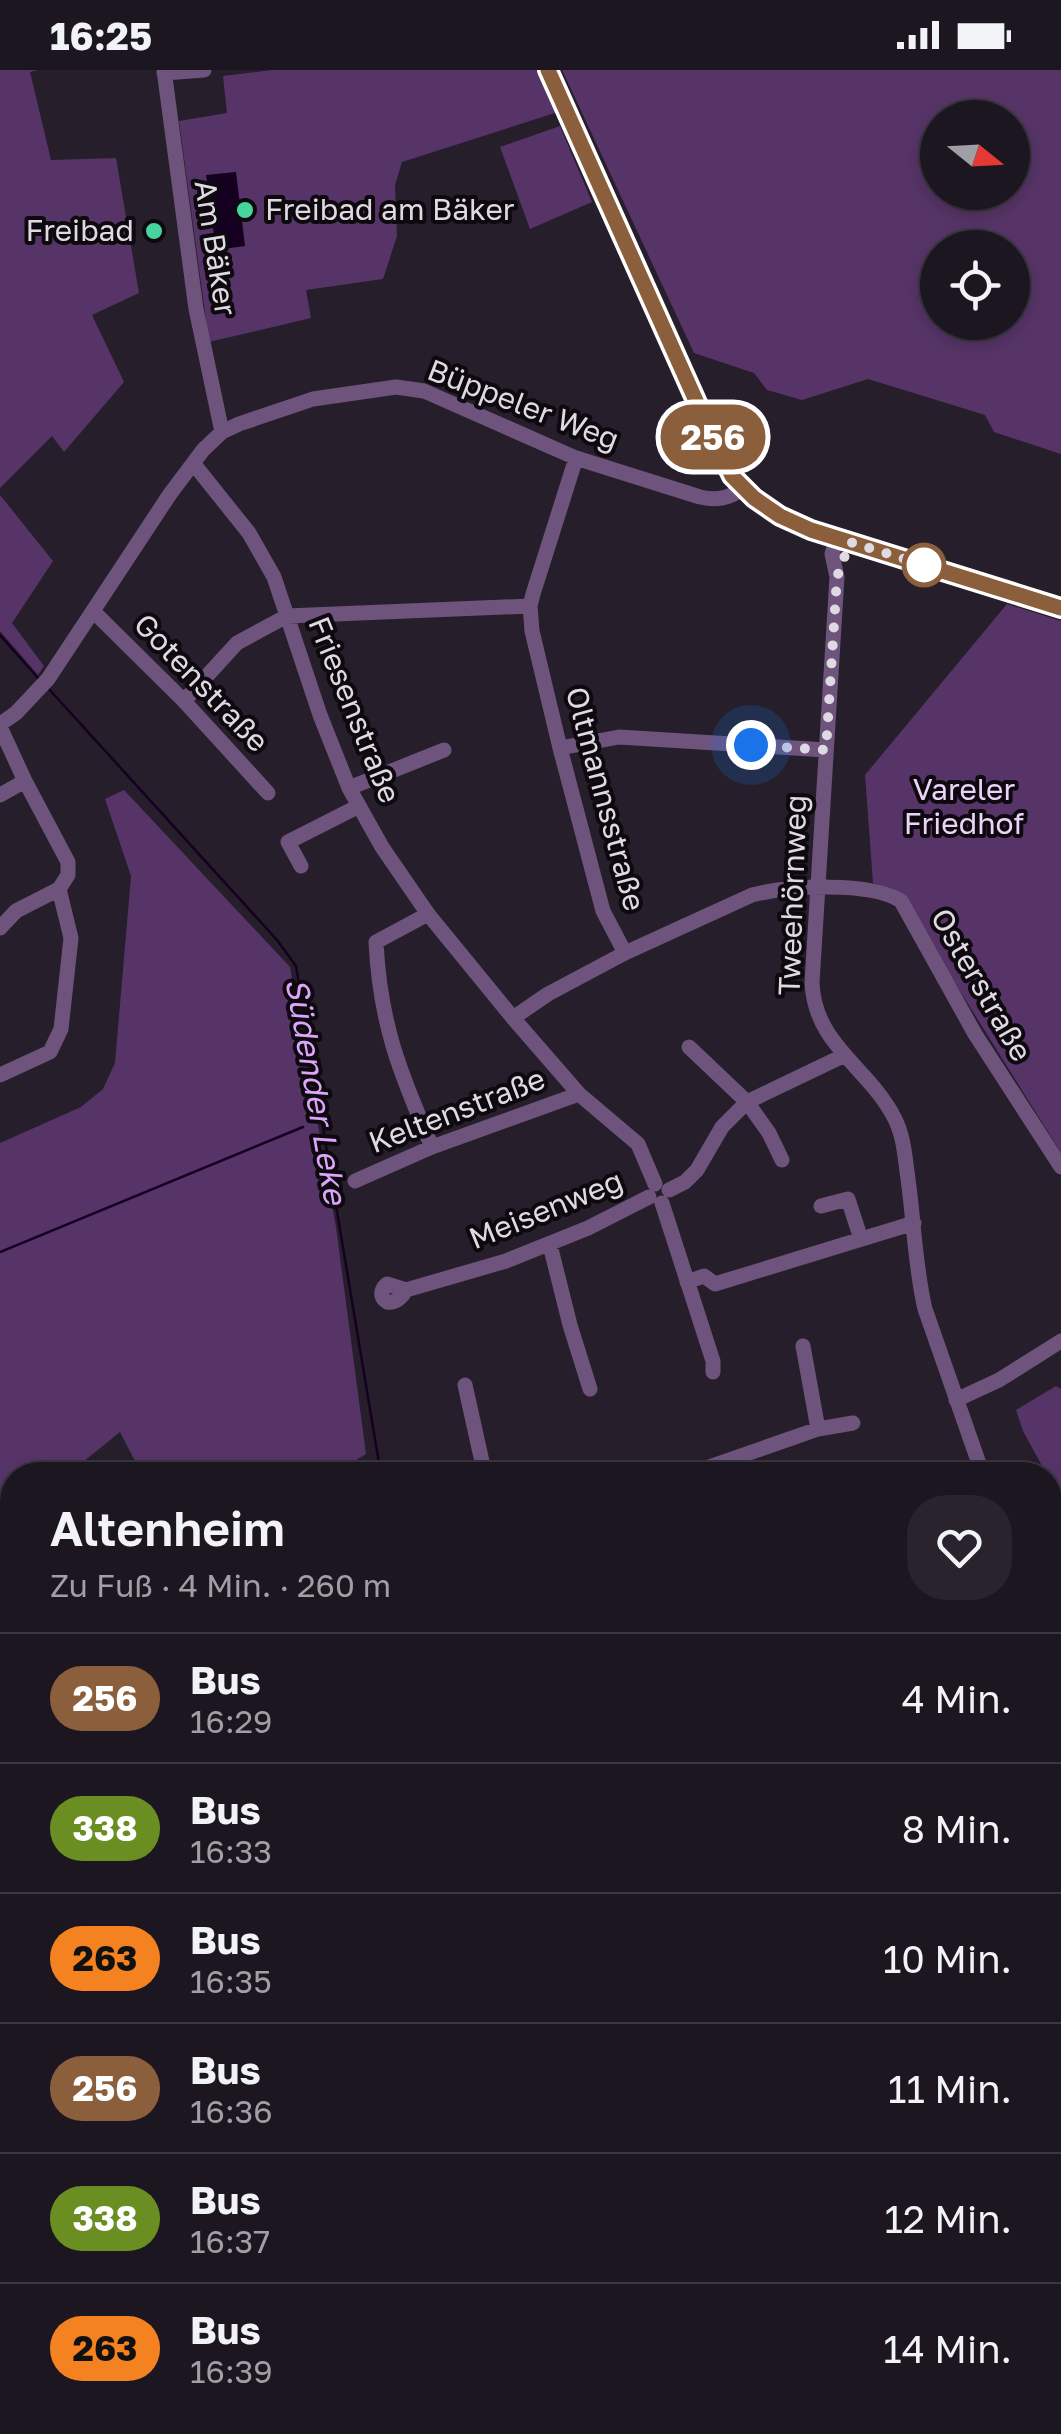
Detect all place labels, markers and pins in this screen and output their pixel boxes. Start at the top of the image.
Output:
place label: Freibad am Bäker [265,191,515,227]
marker: Freibad am Bäker [234,199,256,221]
place label: Freibad [25,212,134,248]
marker: Freibad [143,220,165,242]
unlabelled marker [903,544,945,586]

